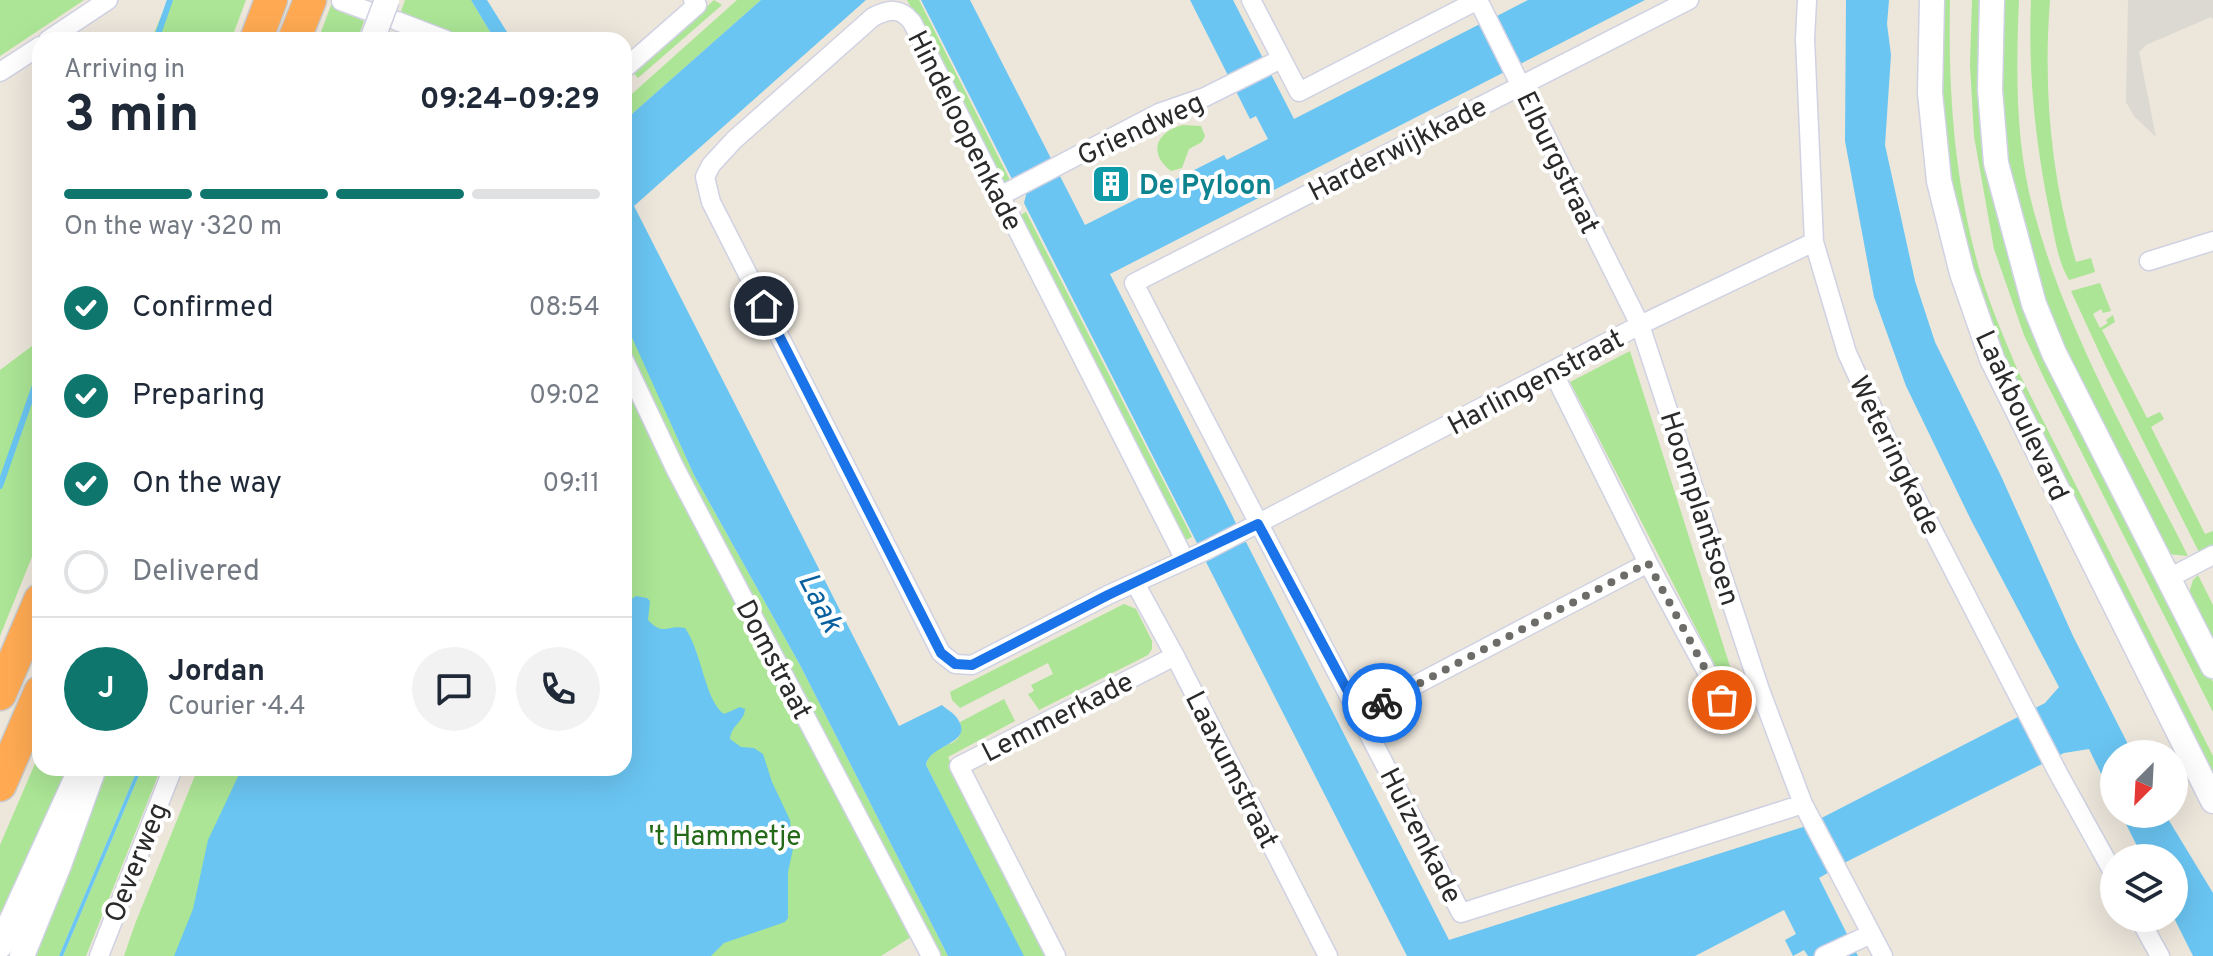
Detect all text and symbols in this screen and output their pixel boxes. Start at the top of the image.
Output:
street label: Hindeloopenkade [897,25,1029,238]
text: Arriving in [64,54,185,87]
text: 09:24–09:29 [420,82,600,119]
text: 3 min [64,84,199,150]
street label: Griendweg [1072,86,1210,176]
street label: Elburgstraat [1506,86,1606,240]
street label: Harderwijkkade [1303,90,1494,211]
building icon: De Pyloon [1090,163,1132,205]
place label: De Pyloon [1139,169,1272,205]
text: On the way · 320 m [64,211,282,244]
pin [730,272,798,340]
icon: home [742,284,786,328]
icon: check [64,286,108,330]
text: Confirmed [132,290,274,327]
text: 08:54 [529,292,600,325]
street label: Harlingenstraat [1442,322,1631,445]
street label: Laakboulevard [1965,325,2076,507]
street label: Weteringkade [1839,371,1947,542]
icon: check [64,374,108,418]
text: Preparing [132,378,265,415]
text: 09:02 [529,380,600,413]
street label: Hoornplantsoen [1650,407,1746,611]
icon: check [64,462,108,506]
text: On the way [132,466,282,503]
text: 09:11 [543,468,600,501]
text: Delivered [132,554,260,591]
water label: Laak [788,567,850,640]
street label: Domstraat [726,594,819,726]
button: chat [412,647,496,731]
button: phone [516,647,600,731]
text: Jordan [168,654,265,691]
courier [1342,663,1422,743]
street label: Lemmerkade [976,665,1140,772]
pin [1688,666,1756,734]
text: J [98,671,114,708]
icon: bag [1700,678,1744,722]
icon: bike [1360,681,1404,725]
street label: Laaxumstraat [1175,686,1285,855]
text: Courier · 4.4 [168,691,306,724]
north arrow [2100,740,2188,828]
map controls [2100,740,2188,932]
street label: Huizenkade [1370,762,1469,910]
street label: Oeverweg [97,798,178,928]
park label: 't Hammetje [649,820,801,856]
button: layers [2100,844,2188,932]

